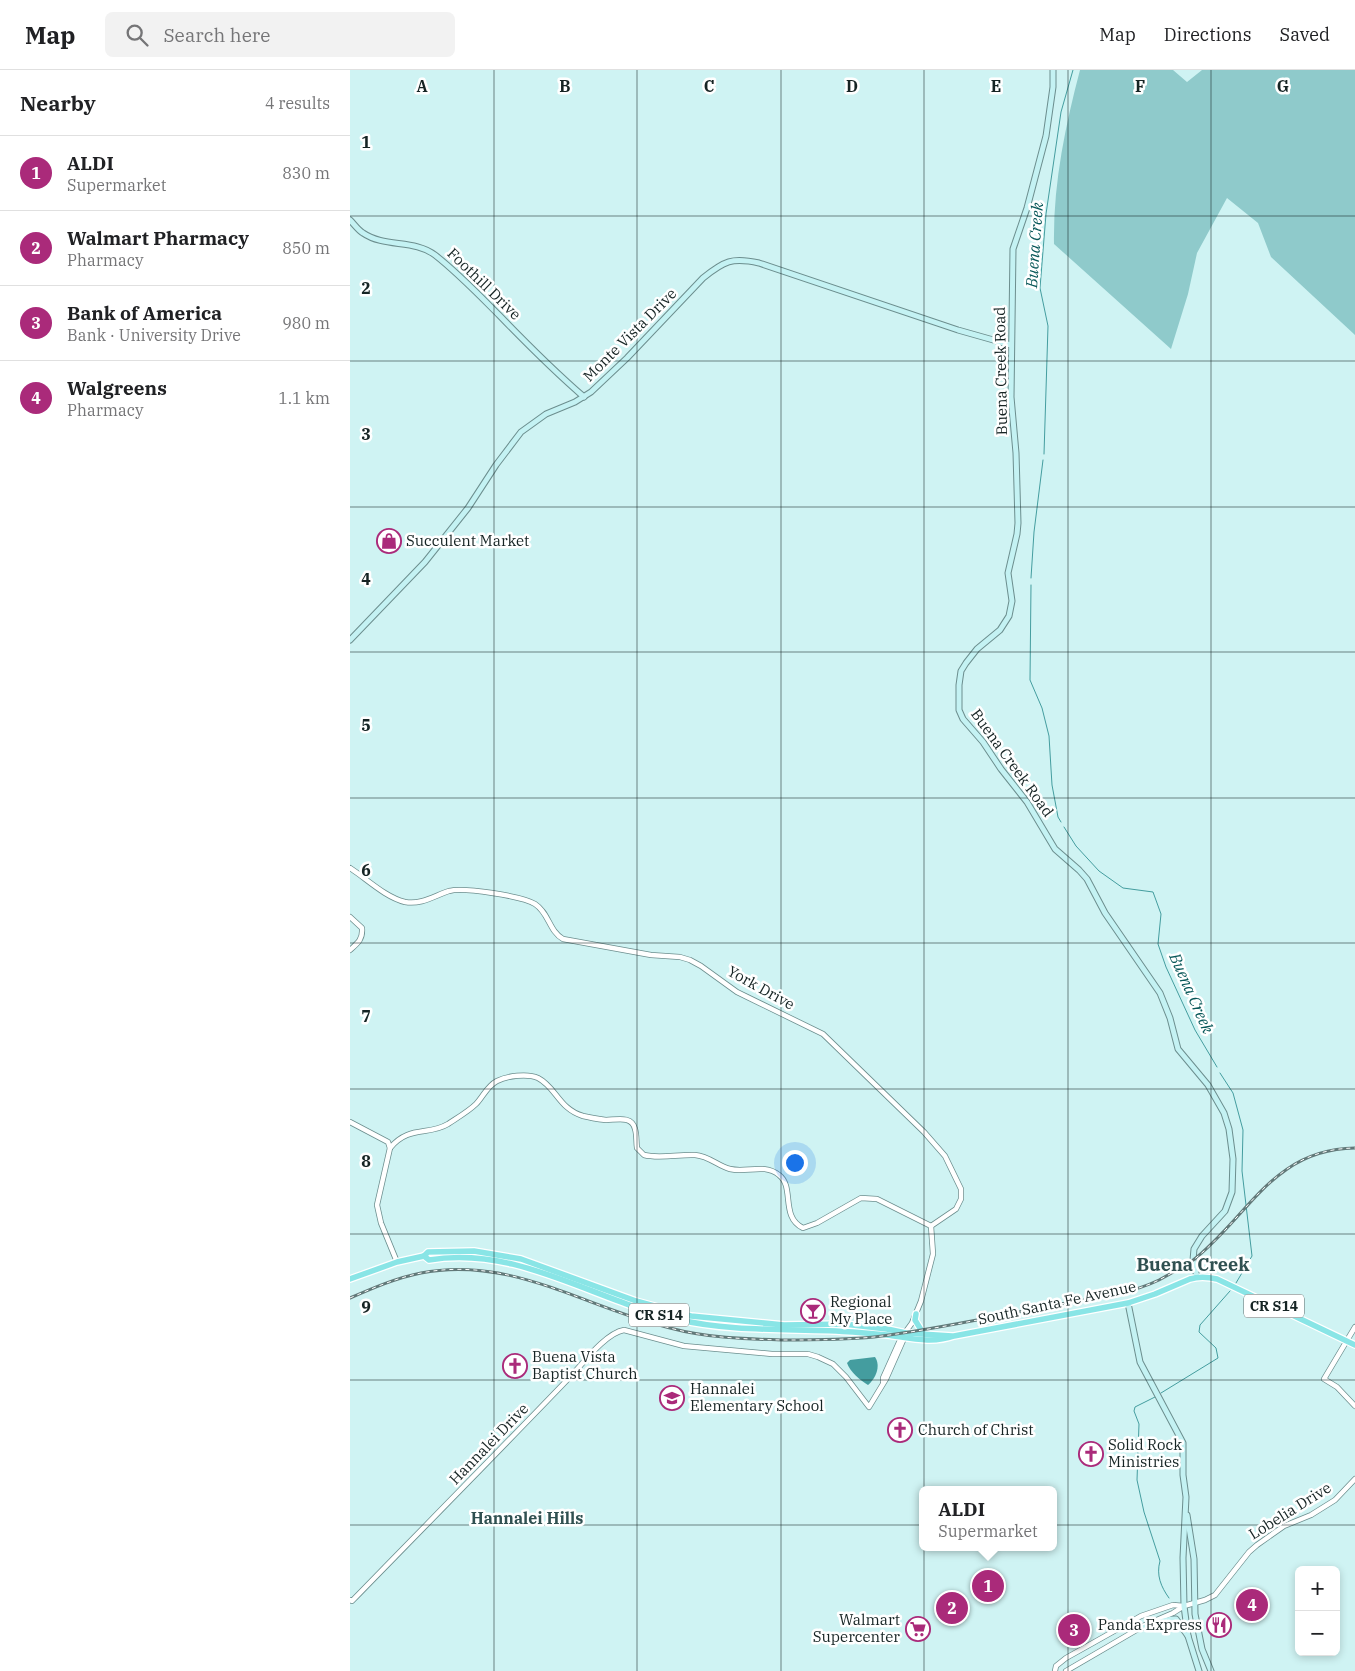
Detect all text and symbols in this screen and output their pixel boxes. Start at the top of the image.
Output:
search box [105,12,455,57]
text: Map [25,19,75,51]
icon: search [123,21,151,49]
text: Search here [163,23,270,47]
text: Map [1099,23,1136,46]
text: Directions [1164,23,1252,46]
text: Saved [1280,23,1330,46]
text: A [416,76,428,96]
text: B [559,76,571,96]
text: C [704,76,714,96]
text: D [846,76,858,96]
text: E [991,76,1001,96]
text: F [1135,76,1145,96]
text: G [1277,76,1289,96]
text: Nearby [20,89,96,117]
text: 4 results [265,93,330,113]
text: 1 [361,132,371,152]
text: ALDI [67,151,114,175]
text: 1 [31,163,41,183]
text: 830 m [282,163,330,183]
text: Supermarket [67,175,166,195]
water label: Buena Creek [1021,201,1047,290]
text: Walmart Pharmacy [67,226,249,250]
text: 2 [31,238,41,258]
text: 850 m [282,238,330,258]
street label: Foothill Drive [443,244,525,324]
text: Pharmacy [67,250,144,270]
text: 2 [361,278,371,298]
street label: Monte Vista Drive [579,284,680,385]
text: Bank of America [67,301,222,325]
street label: Buena Creek Road [990,306,1011,436]
text: 3 [31,313,41,333]
text: 980 m [282,313,330,333]
text: Bank · University Drive [67,325,241,345]
text: Walgreens [67,376,167,400]
text: 4 [31,388,41,408]
text: 1.1 km [278,388,330,408]
text: Pharmacy [67,400,144,420]
text: 3 [361,424,371,444]
shop icon: Succulent Market [376,528,402,554]
place label: Succulent Market [406,531,529,550]
text: 4 [361,569,371,589]
street label: Buena Creek Road [967,705,1058,820]
text: 5 [361,715,371,735]
text: 6 [361,860,371,880]
water label: Buena Creek [1165,949,1219,1037]
street label: York Drive [724,961,798,1014]
text: 7 [361,1006,371,1026]
your location [782,1150,808,1176]
text: 8 [361,1151,371,1171]
district label: Buena Creek [1137,1253,1250,1276]
street label: South Santa Fe Avenue [976,1276,1138,1329]
place label: Regional My Place [830,1292,892,1328]
road number: CR S14 [1244,1294,1304,1318]
text: 9 [361,1297,371,1317]
bar icon: Regional My Place [800,1298,826,1324]
road number: CR S14 [629,1304,689,1326]
place label: Buena Vista Baptist Church [532,1347,638,1383]
church icon: Buena Vista Baptist Church [502,1353,528,1379]
place label: Hannalei Elementary School [690,1379,824,1415]
school or university icon: Hannalei Elementary School [659,1385,685,1411]
street label: Hannalei Drive [445,1399,532,1488]
church icon: Church of Christ [887,1417,913,1443]
place label: Church of Christ [918,1420,1034,1439]
place label: Solid Rock Ministries [1108,1435,1182,1471]
church icon: Solid Rock Ministries [1078,1441,1104,1467]
street label: Lobelia Drive [1245,1478,1334,1543]
popup [919,1486,1057,1551]
text: ALDI [938,1497,985,1521]
district label: Hannalei Hills [471,1508,583,1528]
text: Supermarket [938,1521,1038,1541]
map controls [1295,1566,1340,1656]
button: + [1295,1566,1340,1611]
pin: 1 [972,1567,1004,1605]
pin: 4 [1236,1586,1268,1624]
pin: 2 [936,1589,968,1627]
place label: Walmart Supercenter [813,1610,900,1646]
pin: 3 [1058,1611,1090,1649]
button: − [1295,1611,1340,1656]
restaurant icon: Panda Express [1206,1612,1232,1638]
place label: Panda Express [1098,1615,1202,1634]
supermarket icon: Walmart Supercenter [905,1616,931,1642]

